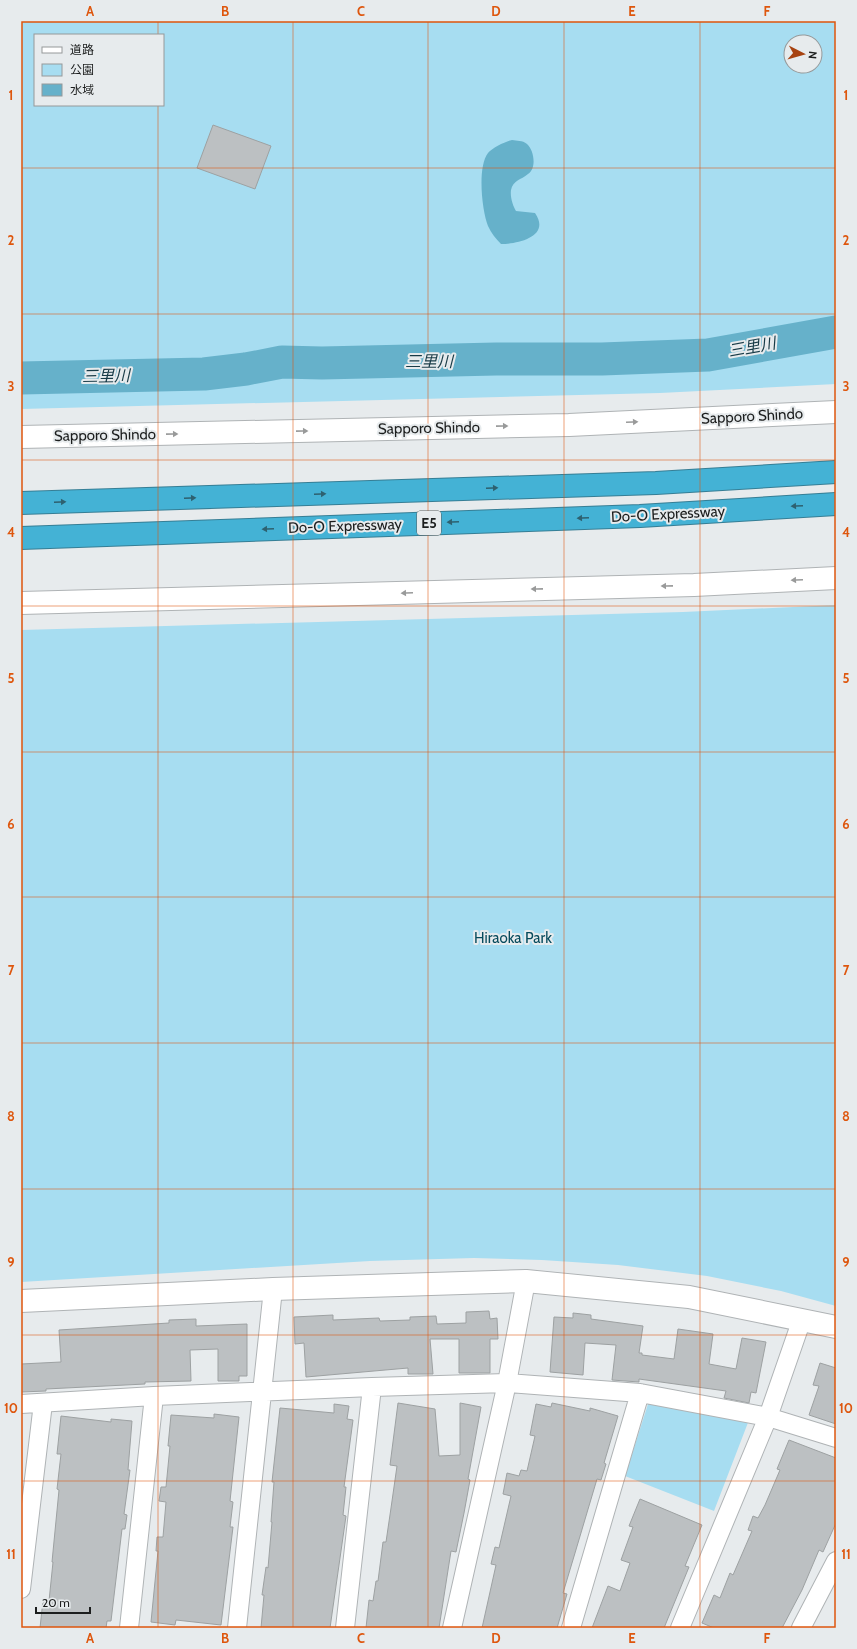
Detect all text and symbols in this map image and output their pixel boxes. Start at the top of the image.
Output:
text: A [86,3,95,19]
text: B [221,3,229,19]
text: C [357,3,365,19]
text: D [491,3,501,19]
text: E [628,3,636,19]
text: F [764,3,771,19]
legend [34,34,164,106]
north arrow [783,34,823,74]
text: 道路 [70,42,94,57]
text: N [806,50,820,60]
text: 公園 [70,62,94,77]
text: 水域 [70,82,94,97]
text: 1 [9,87,13,103]
text: 1 [844,87,848,103]
text: 2 [8,232,15,248]
text: 2 [843,232,850,248]
water label: 三里川 [727,333,779,361]
water label: 三里川 [405,352,455,371]
water label: 三里川 [82,366,132,386]
text: 3 [7,378,15,394]
text: 3 [842,378,850,394]
street label: Sapporo Shindo [701,404,803,428]
street label: Sapporo Shindo [378,418,480,438]
one-way arrow [626,418,638,425]
one-way arrow [496,423,509,429]
street label: Sapporo Shindo [54,425,156,445]
one-way arrow [296,428,309,434]
one-way arrow [166,431,179,437]
one-way arrow [486,485,498,492]
one-way arrow [314,491,327,497]
one-way arrow [184,495,197,501]
one-way arrow [54,499,67,505]
street label: Do-O Expressway [611,502,726,526]
one-way arrow [791,503,803,510]
road number: E5 [417,511,441,535]
one-way arrow [577,514,589,521]
street label: Do-O Expressway [288,515,403,537]
one-way arrow [447,519,459,526]
text: 4 [7,524,15,540]
text: 4 [842,524,850,540]
one-way arrow [261,526,274,532]
one-way arrow [791,577,803,584]
one-way arrow [660,583,673,589]
one-way arrow [530,586,543,592]
one-way arrow [400,590,413,596]
text: 5 [8,670,15,686]
text: 5 [843,670,850,686]
text: 6 [7,816,15,832]
text: 6 [842,816,850,832]
park label: Hiraoka Park [474,929,552,947]
text: 7 [8,962,15,978]
text: 7 [843,962,850,978]
text: 8 [7,1108,15,1124]
text: 8 [842,1108,850,1124]
text: 9 [7,1254,15,1270]
text: 9 [842,1254,850,1270]
text: 10 [4,1400,18,1416]
text: 10 [839,1400,853,1416]
text: 11 [6,1546,16,1562]
text: 11 [841,1546,851,1562]
scale bar [36,1589,90,1615]
text: 20 m [42,1595,70,1610]
text: A [86,1630,95,1646]
text: B [221,1630,229,1646]
text: C [357,1630,365,1646]
text: D [491,1630,501,1646]
text: E [628,1630,636,1646]
text: F [764,1630,771,1646]

